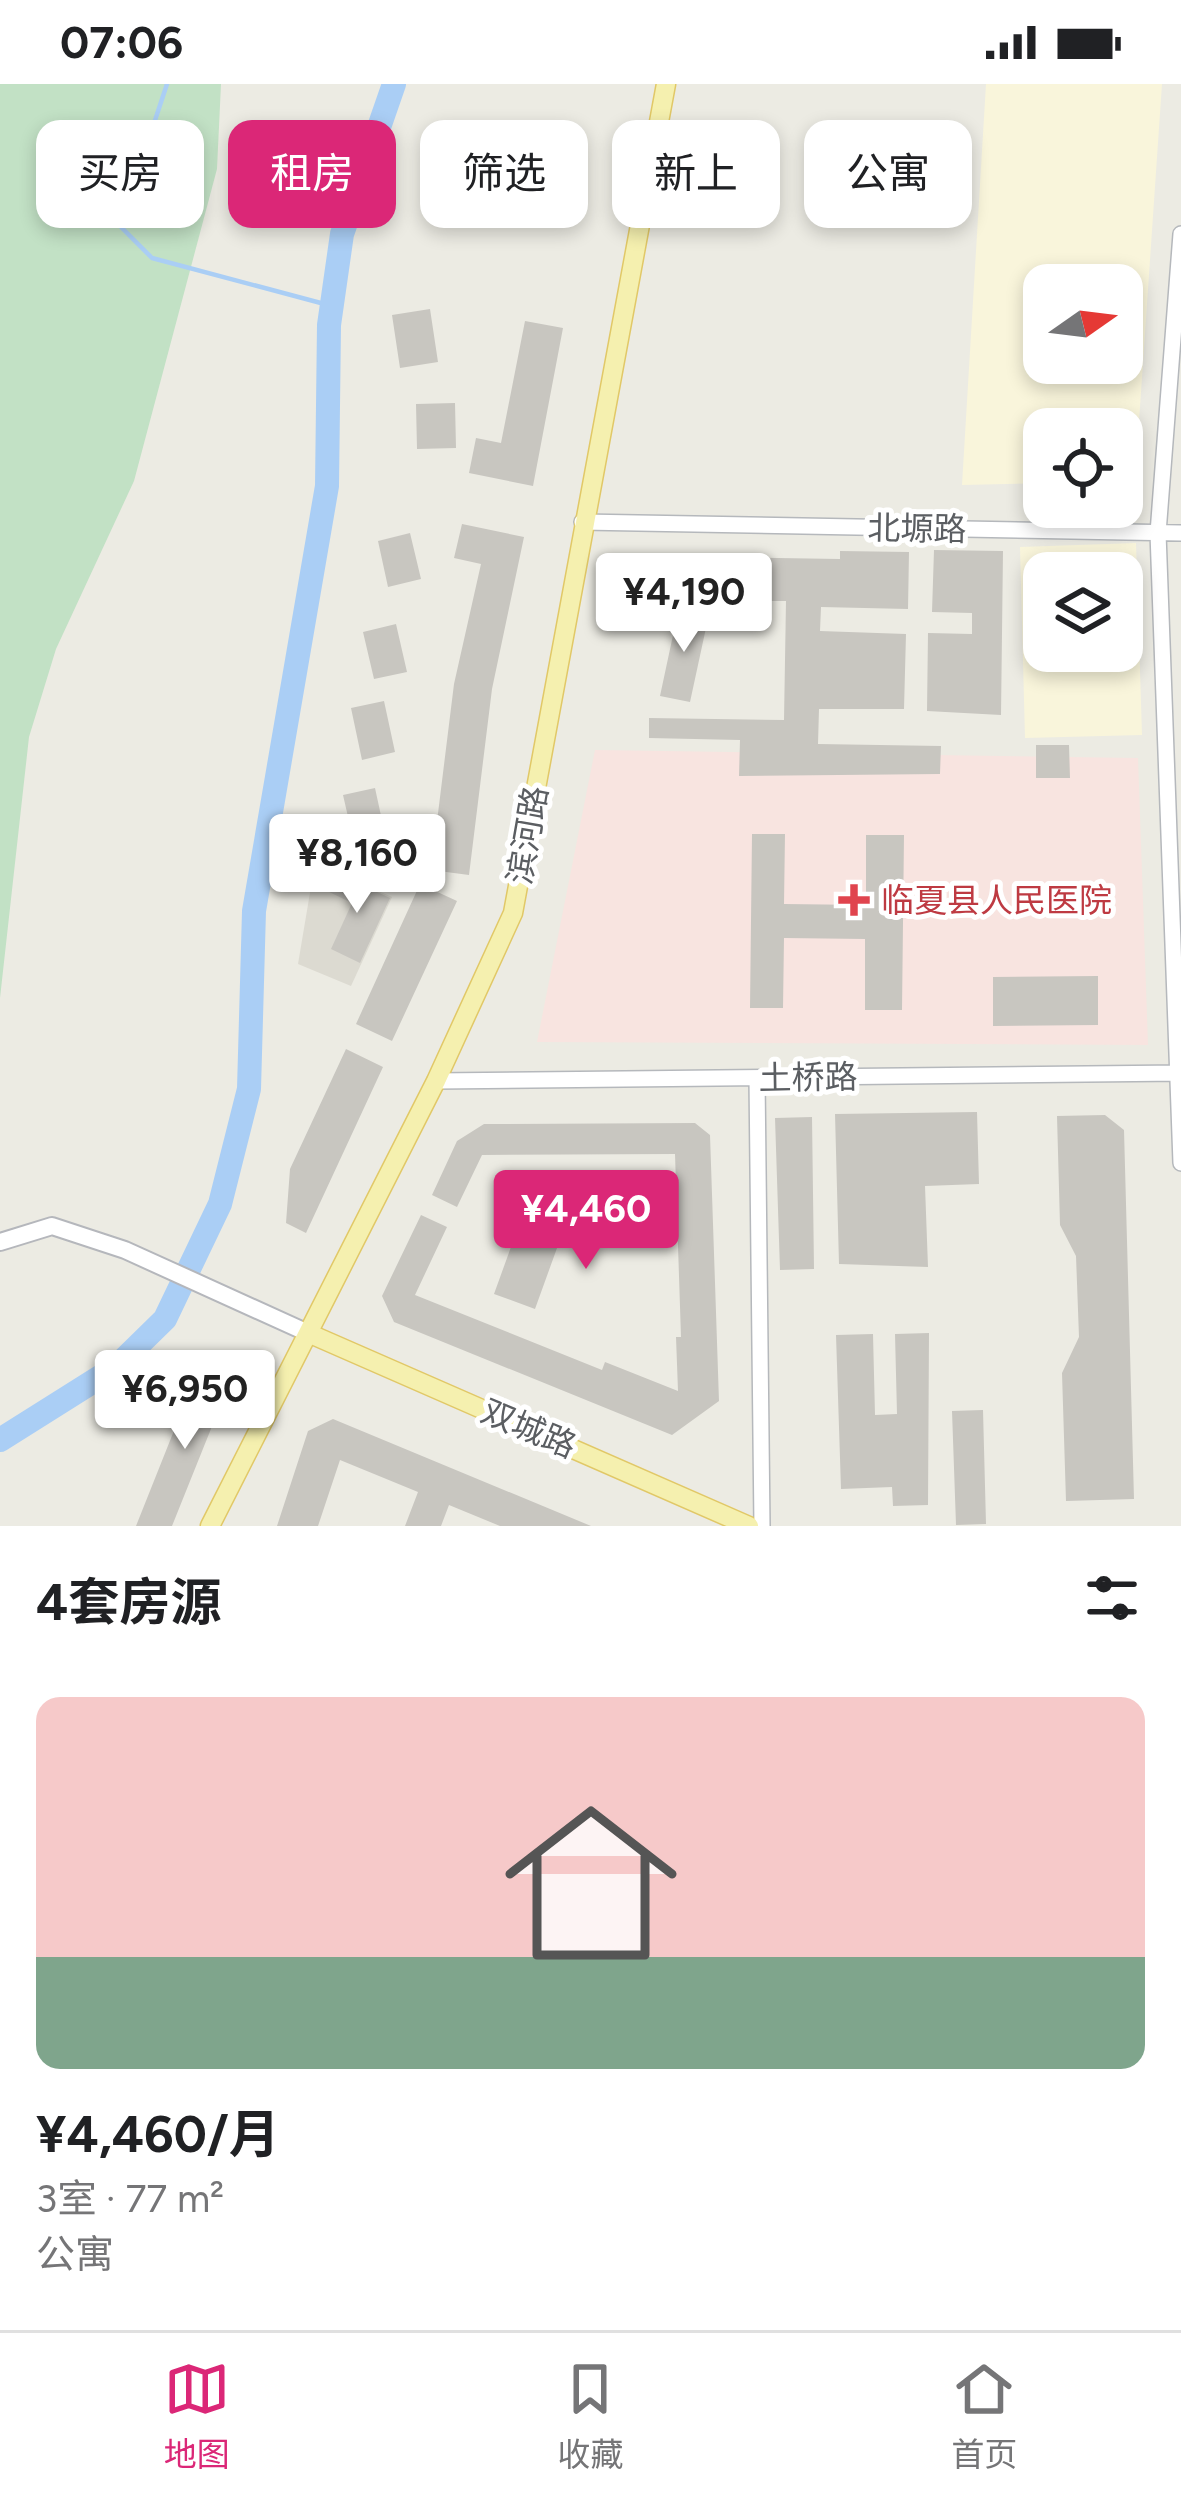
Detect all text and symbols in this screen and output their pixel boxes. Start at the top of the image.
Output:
text: 07:06 [60,15,183,69]
chip: 买房 [36,120,204,228]
chip: 租房 [228,120,396,228]
chip: 筛选 [420,120,588,228]
chip: 新上 [612,120,780,228]
chip: 公寓 [804,120,972,228]
north arrow [1023,264,1143,384]
map controls [1023,264,1143,672]
button: locate [1023,408,1143,528]
street label: 北塬路 [867,508,967,549]
button: layers [1023,552,1143,672]
pin: ¥4,190 [586,553,782,655]
text: ¥4,190 [623,568,745,615]
street label: 滨河路 [500,783,555,887]
pin: ¥8,160 [259,814,455,916]
text: ¥8,160 [296,829,418,876]
place label: 临夏县人民医院 [881,881,1112,920]
marker: 临夏县人民医院 [838,884,870,916]
street label: 土桥路 [758,1057,858,1098]
pin: ¥4,460 [488,1170,684,1272]
text: ¥4,460 [521,1185,651,1232]
pin: ¥6,950 [87,1350,283,1452]
text: ¥6,950 [122,1365,248,1412]
street label: 双城路 [476,1391,582,1466]
icon: filters [1079,1565,1145,1631]
text: 4套房源 [36,1572,221,1633]
icon: home [483,1775,699,1991]
text: ¥4,460/月 [36,2104,280,2165]
text: 3室 · 77 m² [36,2175,224,2222]
text: 公寓 [36,2231,114,2278]
tab: 地图 [164,2356,230,2476]
tab: 收藏 [557,2356,623,2476]
tab: 首页 [951,2356,1017,2476]

